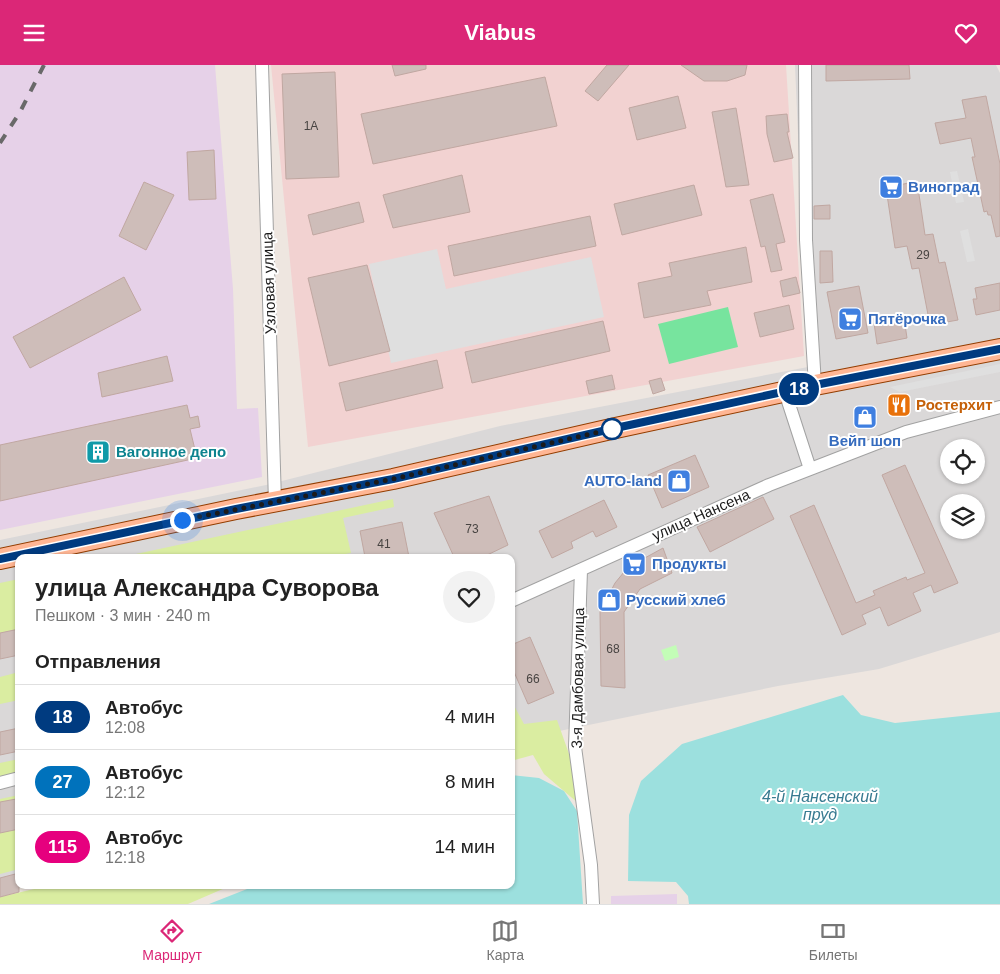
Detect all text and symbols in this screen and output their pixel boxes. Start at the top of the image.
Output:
icon: menu [20,19,48,47]
icon: heart [952,19,980,47]
text: Viabus [464,20,536,45]
house number: 1А [304,119,318,133]
supermarket icon: Виноград [878,174,904,200]
place label: Виноград [908,178,980,195]
street label: Узловая улица [258,231,279,334]
house number: 29 [916,248,930,262]
supermarket icon: Пятёрочка [837,306,863,332]
place label: Пятёрочка [868,310,946,327]
line badge: 18 [776,373,822,405]
text: 18 [789,379,809,399]
restaurant icon: Ростерхит [886,392,912,418]
place label: Ростерхит [916,396,993,413]
shop icon: Вейп шоп [852,404,878,430]
unlabelled marker [601,418,623,440]
place label: Вейп шоп [829,432,901,449]
building icon: Вагонное депо [85,439,111,465]
map controls [940,439,985,539]
button: locate [940,439,985,484]
place label: Вагонное депо [116,443,226,460]
shop icon: AUTO-land [666,468,692,494]
place label: AUTO-land [584,472,662,489]
street label: улица Нансена [649,485,753,544]
button: layers [940,494,985,539]
your location [170,508,195,533]
house number: 73 [465,522,479,536]
house number: 41 [377,537,391,551]
supermarket icon: Продукты [621,551,647,577]
place label: Продукты [652,555,727,572]
button: heart [443,571,495,623]
text: улица Александра Суворова [35,574,379,601]
shop icon: Русский хлеб [596,587,622,613]
place label: Русский хлеб [626,591,726,608]
text: Пешком · 3 мин · 240 m [35,607,210,624]
street label: 3-я Дамбовая улица [568,607,587,749]
house number: 68 [606,642,620,656]
text: Отправления [35,651,161,672]
house number: 66 [526,672,540,686]
text: Автобус [105,697,183,718]
text: 4 мин [445,706,495,727]
text: 18 [52,707,73,727]
text: 12:08 [105,719,145,736]
text: Автобус [105,762,183,783]
text: 8 мин [445,771,495,792]
text: 27 [52,772,73,792]
text: 12:12 [105,784,145,801]
water label: 4-й Нансенский пруд [762,788,878,823]
text: Автобус [105,827,183,848]
text: 14 мин [434,836,495,857]
text: 115 [48,837,77,857]
text: 12:18 [105,849,145,866]
tab: Маршрут [142,917,202,963]
tab: Карта [487,917,524,963]
tab: Билеты [809,917,858,963]

